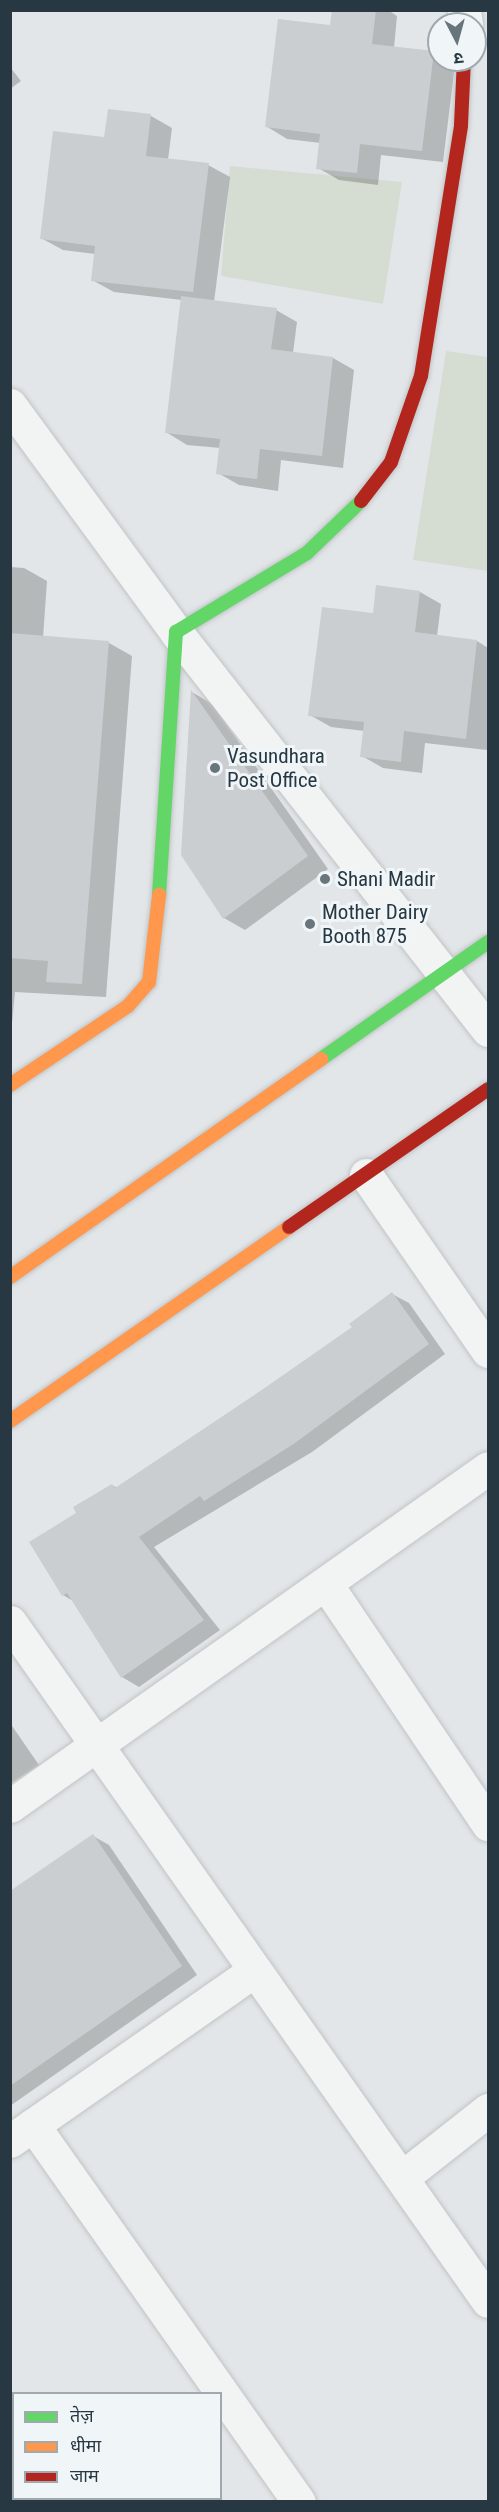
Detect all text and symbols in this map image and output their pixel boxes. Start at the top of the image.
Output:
north arrow [427,12,487,72]
text: उ [453,48,464,68]
place label: Vasundhara Post Office [227,743,325,793]
marker: Vasundhara Post Office [208,761,222,775]
place label: Shani Madir [337,866,435,892]
marker: Shani Madir [318,872,332,886]
place label: Mother Dairy Booth 875 [322,899,428,949]
marker: Mother Dairy Booth 875 [303,917,317,931]
legend [12,2392,222,2500]
text: तेज़ [70,2405,94,2426]
text: धीमा [70,2435,101,2456]
text: जाम [70,2465,99,2486]

